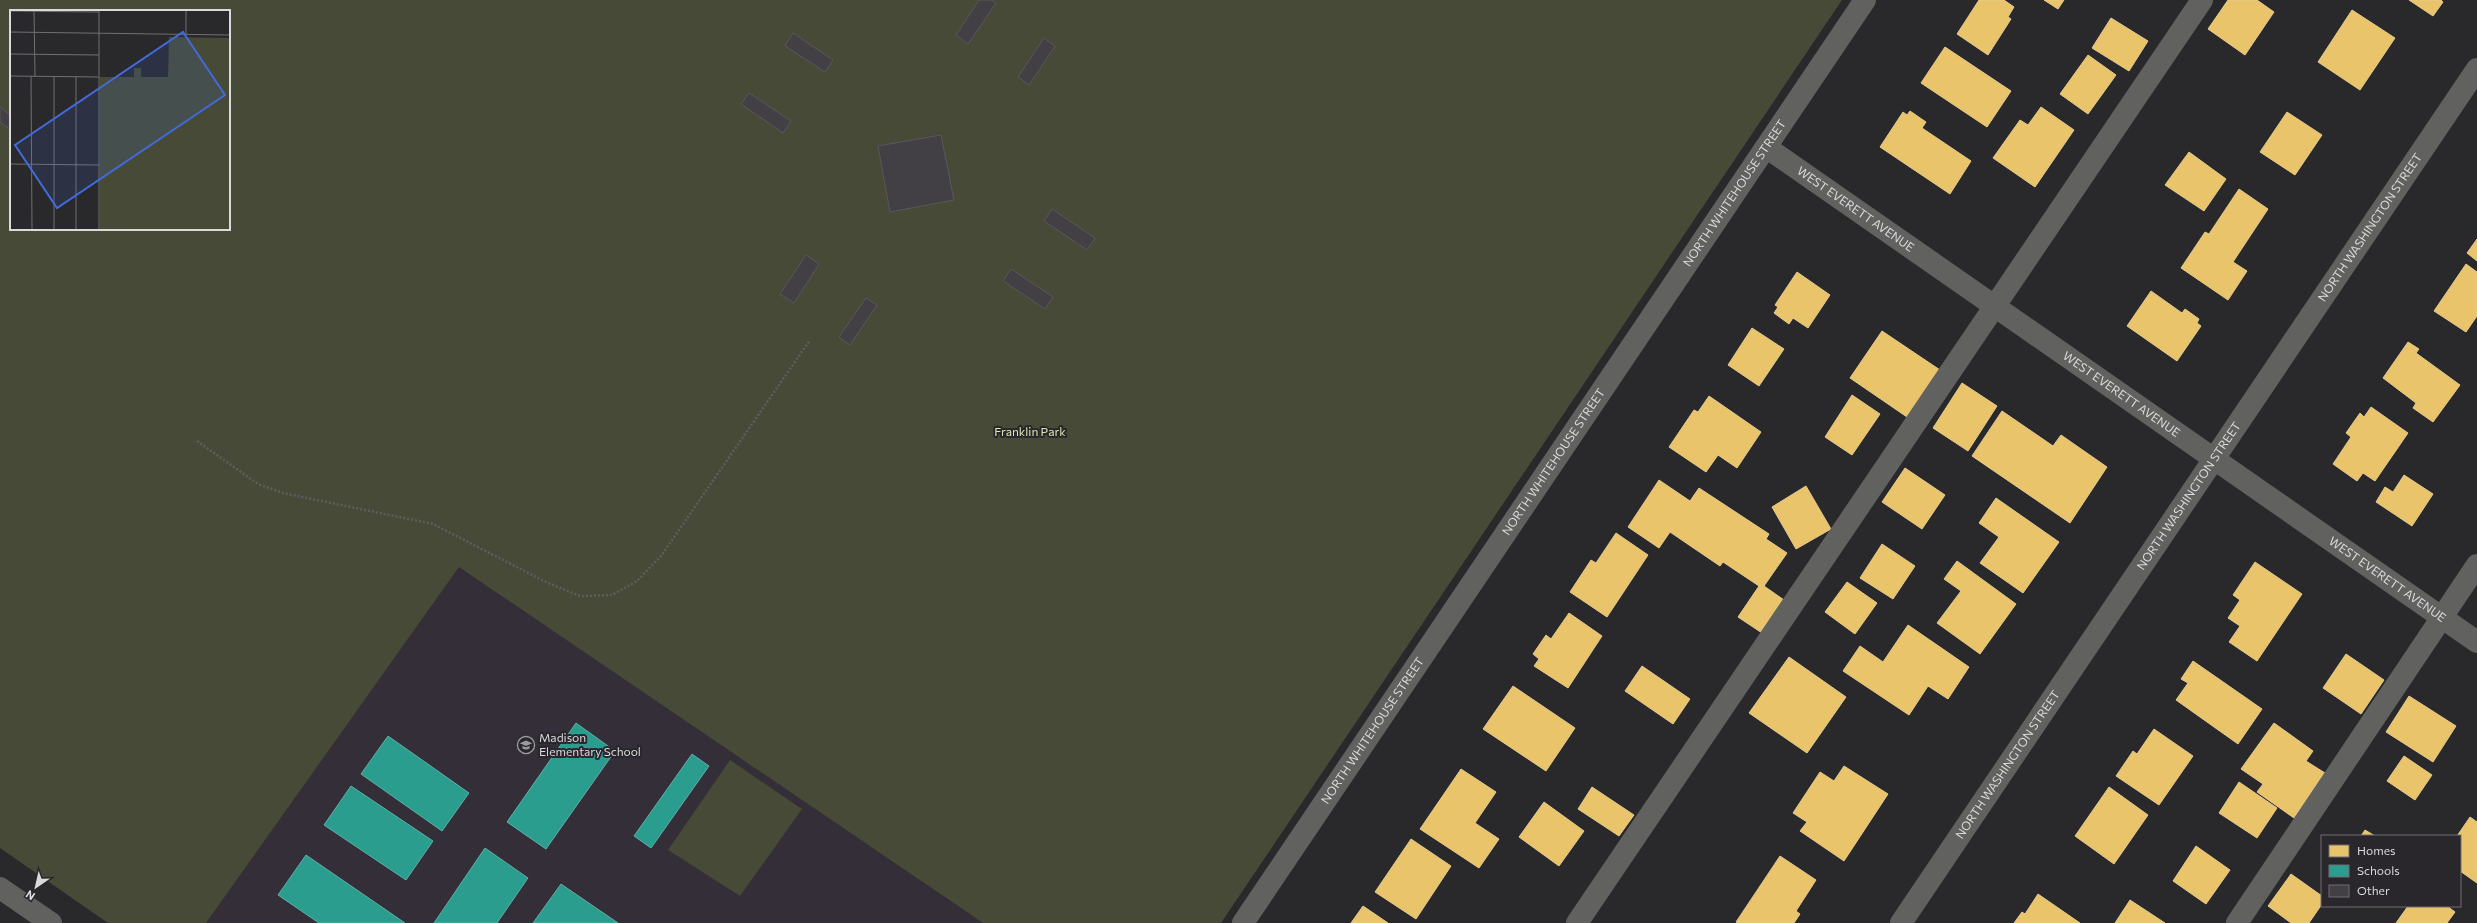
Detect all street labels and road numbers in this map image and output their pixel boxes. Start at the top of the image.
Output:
street label: NORTH WHITEHOUSE STREET [1680,116,1788,269]
street label: NORTH WASHINGTON STREET [2314,150,2424,304]
street label: WEST EVERETT AVENUE [1795,163,1917,254]
street label: WEST EVERETT AVENUE [2061,348,2183,439]
street label: NORTH WHITEHOUSE STREET [1499,385,1607,537]
street label: NORTH WASHINGTON STREET [2133,419,2243,572]
street label: WEST EVERETT AVENUE [2327,533,2449,624]
street label: NORTH WHITEHOUSE STREET [1317,654,1426,806]
street label: NORTH WASHINGTON STREET [1952,687,2062,841]

